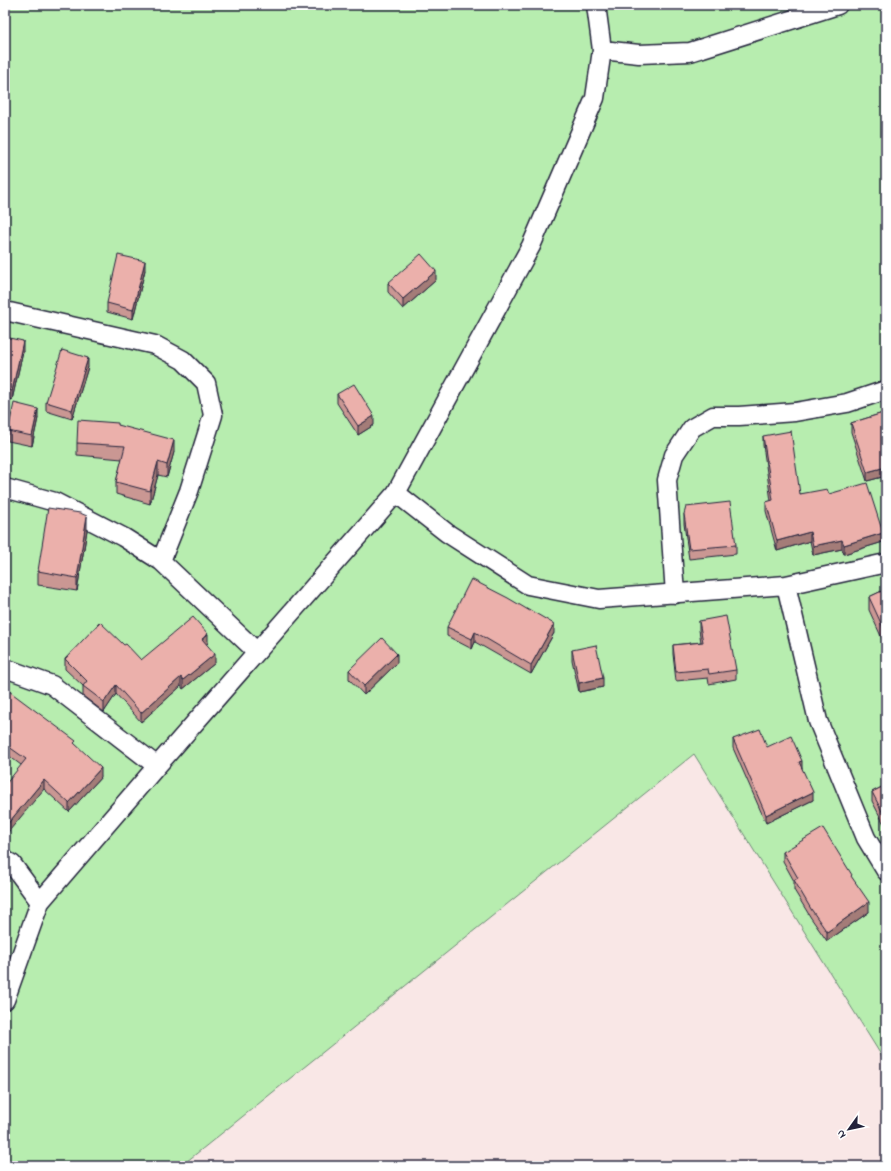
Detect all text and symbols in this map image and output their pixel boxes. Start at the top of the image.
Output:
north arrow [829,1109,869,1149]
text: N [833,1126,850,1141]

